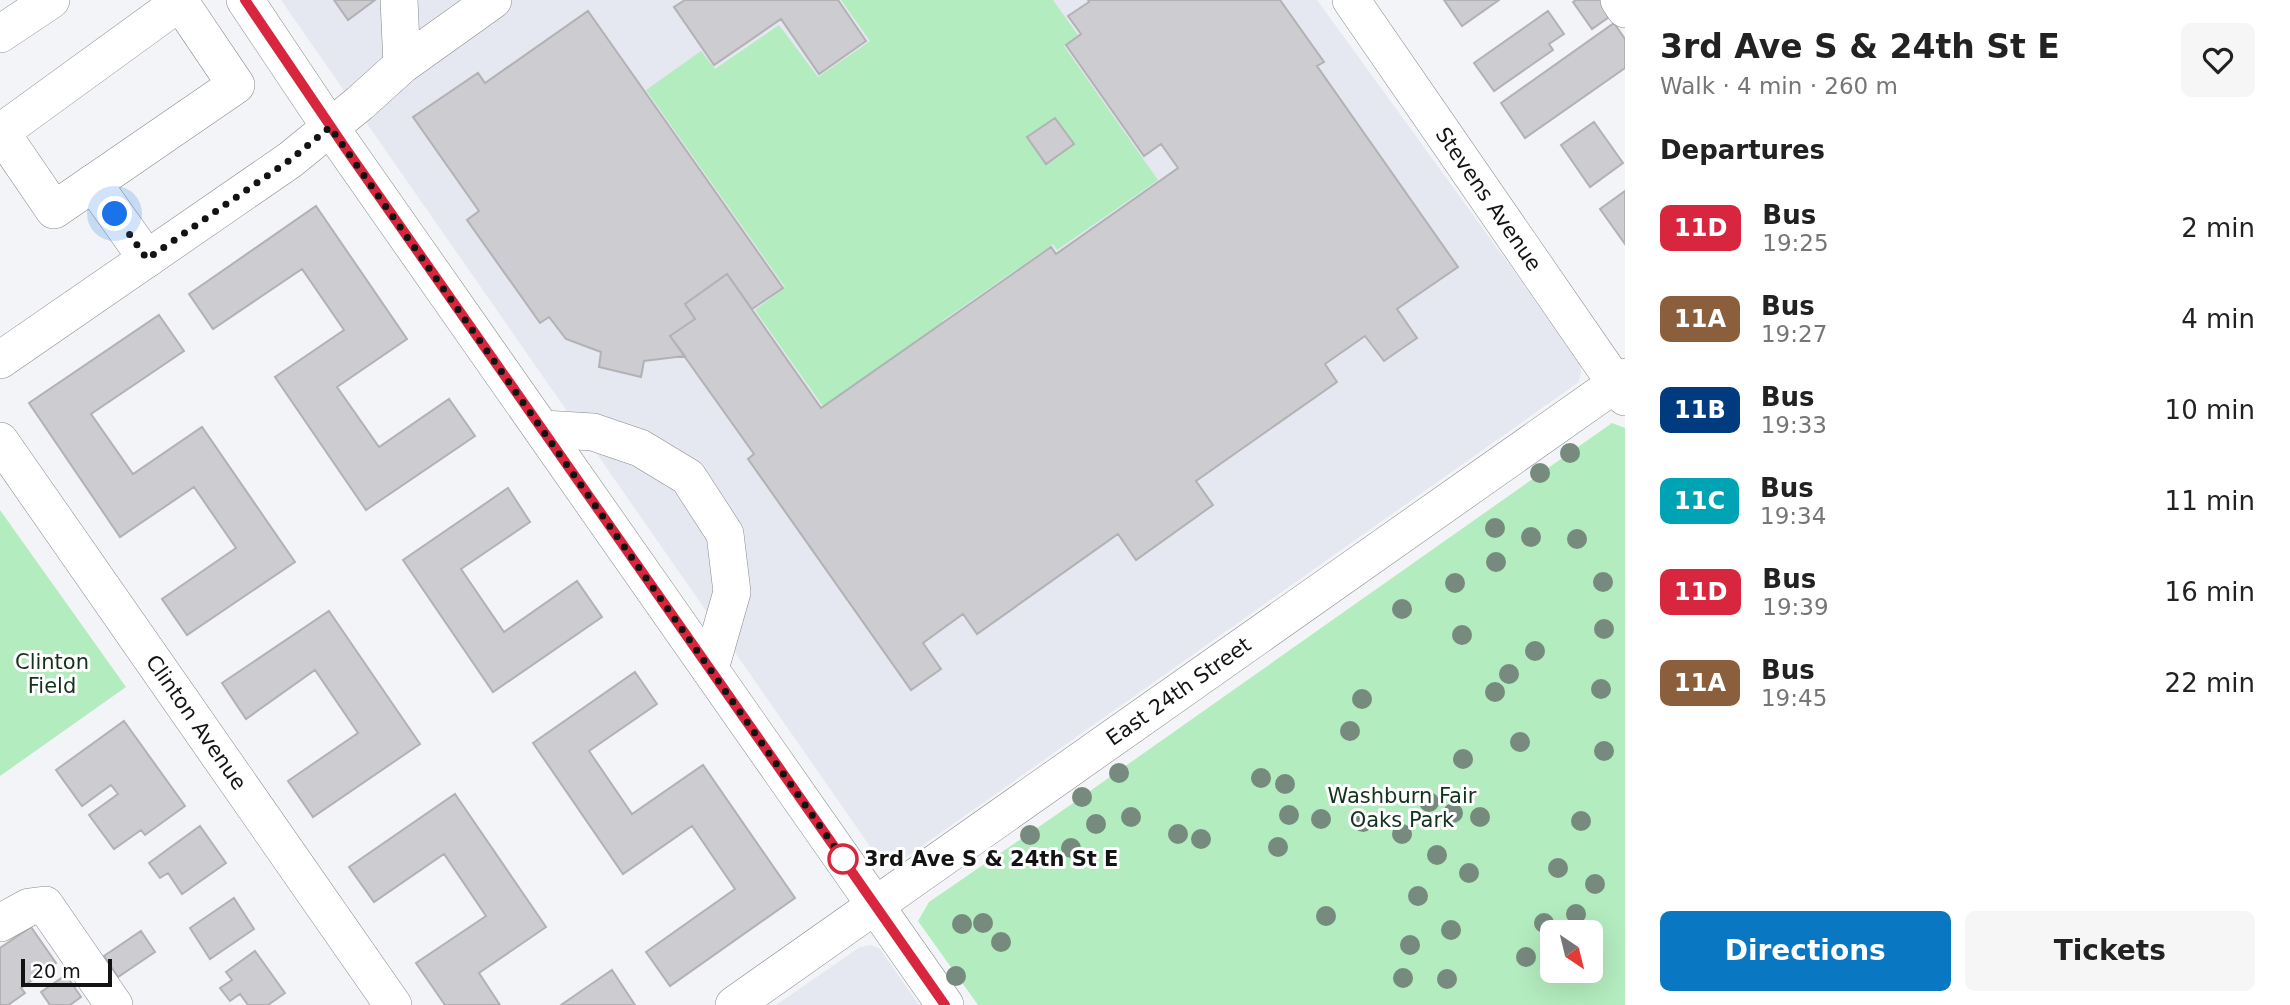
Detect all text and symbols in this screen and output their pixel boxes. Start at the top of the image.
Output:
button: heart [2181,23,2255,97]
text: 3rd Ave S & 24th St E [1660,27,2060,66]
text: Walk · 4 min · 260 m [1660,73,1898,99]
street label: Stevens Avenue [1431,123,1546,275]
text: Departures [1660,135,1825,165]
your location [97,196,132,231]
text: Bus [1762,200,1816,230]
text: 2 min [2181,213,2255,243]
text: 11D [1674,214,1727,242]
text: 19:25 [1762,230,1829,256]
text: Bus [1761,291,1815,321]
text: 4 min [2181,304,2255,334]
text: 11A [1674,305,1726,333]
text: 19:27 [1761,321,1827,347]
text: Bus [1761,382,1815,412]
text: 10 min [2165,395,2255,425]
text: 11B [1674,396,1726,424]
text: 19:33 [1761,412,1827,438]
text: Bus [1760,473,1814,503]
text: 11 min [2165,486,2255,516]
text: 11C [1674,487,1725,515]
text: 19:34 [1760,503,1826,529]
text: Bus [1762,564,1816,594]
text: 16 min [2165,577,2255,607]
text: 11D [1674,578,1727,606]
text: 19:39 [1762,594,1829,620]
street label: East 24th Street [1102,633,1255,751]
park label: Clinton Field [15,650,89,698]
street label: Clinton Avenue [141,650,251,794]
text: Bus [1761,655,1815,685]
text: 22 min [2165,668,2255,698]
text: 11A [1674,669,1726,697]
text: 19:45 [1761,685,1827,711]
park label: Washburn Fair Oaks Park [1328,784,1477,832]
marker: 3rd Ave S & 24th St E [828,844,858,874]
place label: 3rd Ave S & 24th St E [864,847,1118,871]
button: Directions [1660,911,1951,991]
button: Tickets [1965,911,2255,991]
north arrow [1540,920,1603,984]
map controls [1540,920,1603,983]
scale bar [21,956,112,988]
text: 20 m [32,960,81,982]

